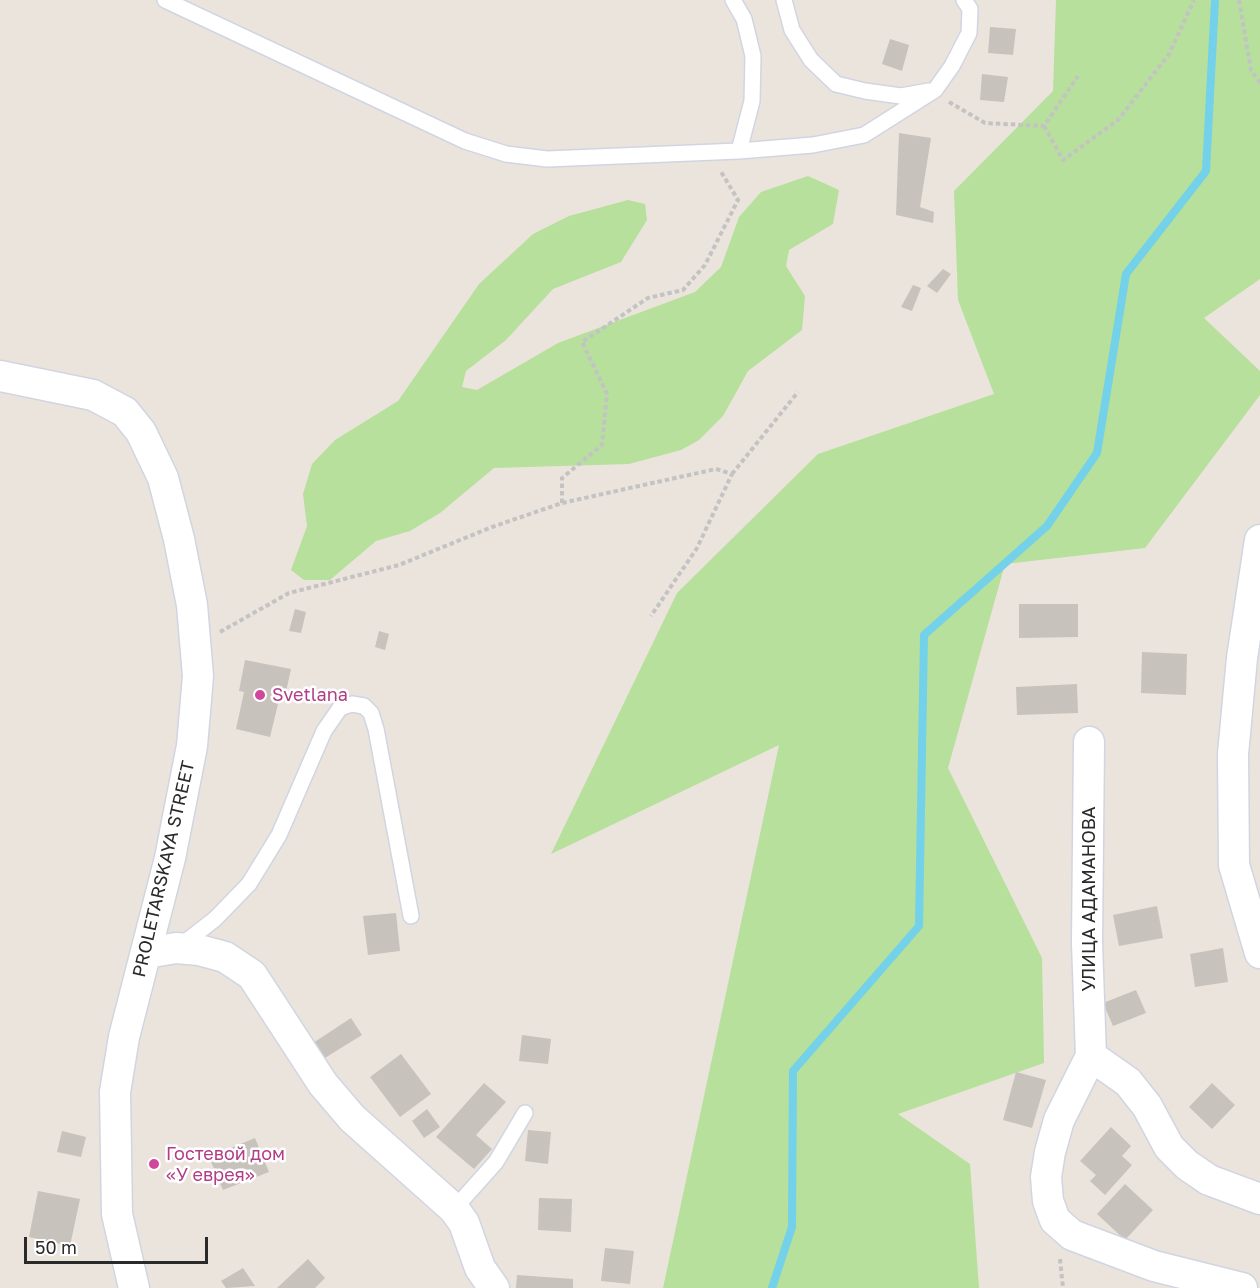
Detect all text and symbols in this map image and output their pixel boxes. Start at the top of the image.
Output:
place label: Svetlana [272,684,348,706]
marker: Svetlana [253,688,267,702]
street label: PROLETARSKAYA STREET [129,759,199,979]
street label: УЛИЦА АДАМАНОВА [1078,806,1100,992]
place label: Гостевой дом «У еврея» [166,1143,285,1186]
marker: Гостевой дом «У еврея» [147,1157,161,1171]
scale bar [27,1225,212,1263]
text: 50 m [35,1236,77,1258]

